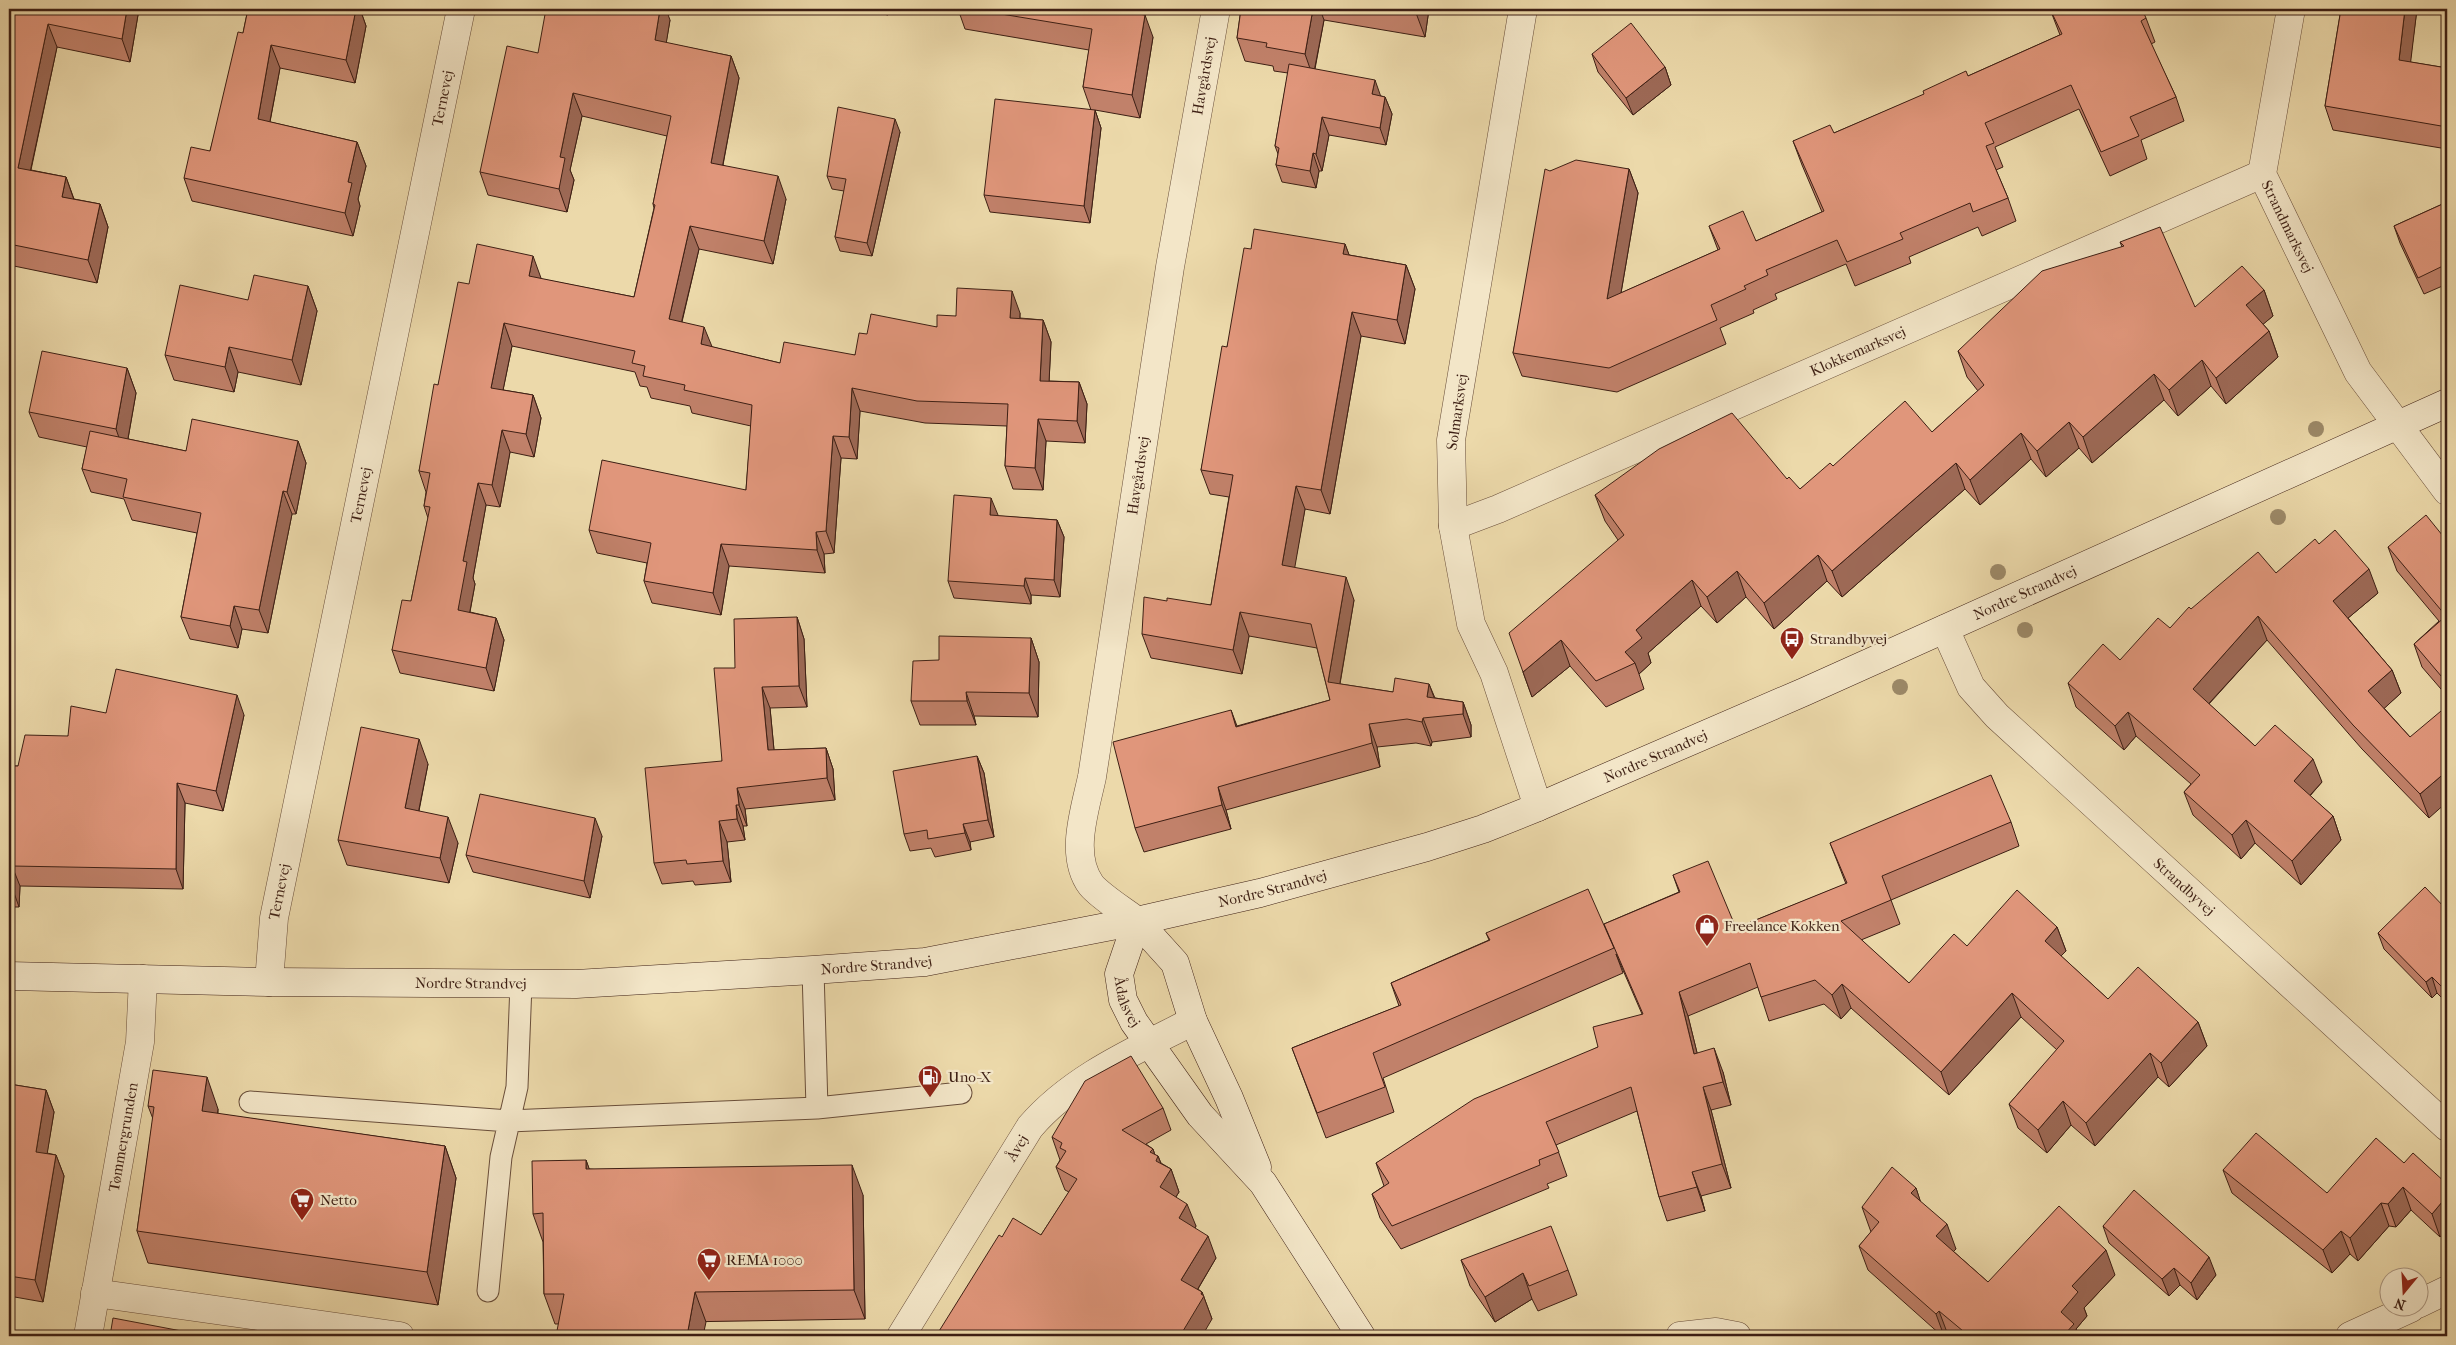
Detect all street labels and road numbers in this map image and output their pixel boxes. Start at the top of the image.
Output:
street label: Havgårdsvej [1188,35,1220,116]
street label: Ternevej [428,69,457,128]
street label: Strandmarksvej [2257,177,2318,276]
street label: Klokkemarksvej [1807,322,1908,380]
street label: Solmarksvej [1443,373,1471,451]
street label: Havgårdsvej [1123,435,1153,516]
street label: Ternevej [346,465,376,525]
street label: Nordre Strandvej [1970,562,2079,624]
street label: Nordre Strandvej [1601,726,1710,787]
street label: Strandbyvej [2150,854,2219,920]
street label: Ternevej [265,862,294,922]
street label: Nordre Strandvej [1216,866,1329,911]
street label: Nordre Strandvej [820,952,934,978]
street label: Nordre Strandvej [415,974,527,993]
street label: Ådalsvej [1110,974,1144,1031]
street label: Tømmergrunden [105,1081,142,1193]
street label: Åvej [1002,1131,1032,1165]

